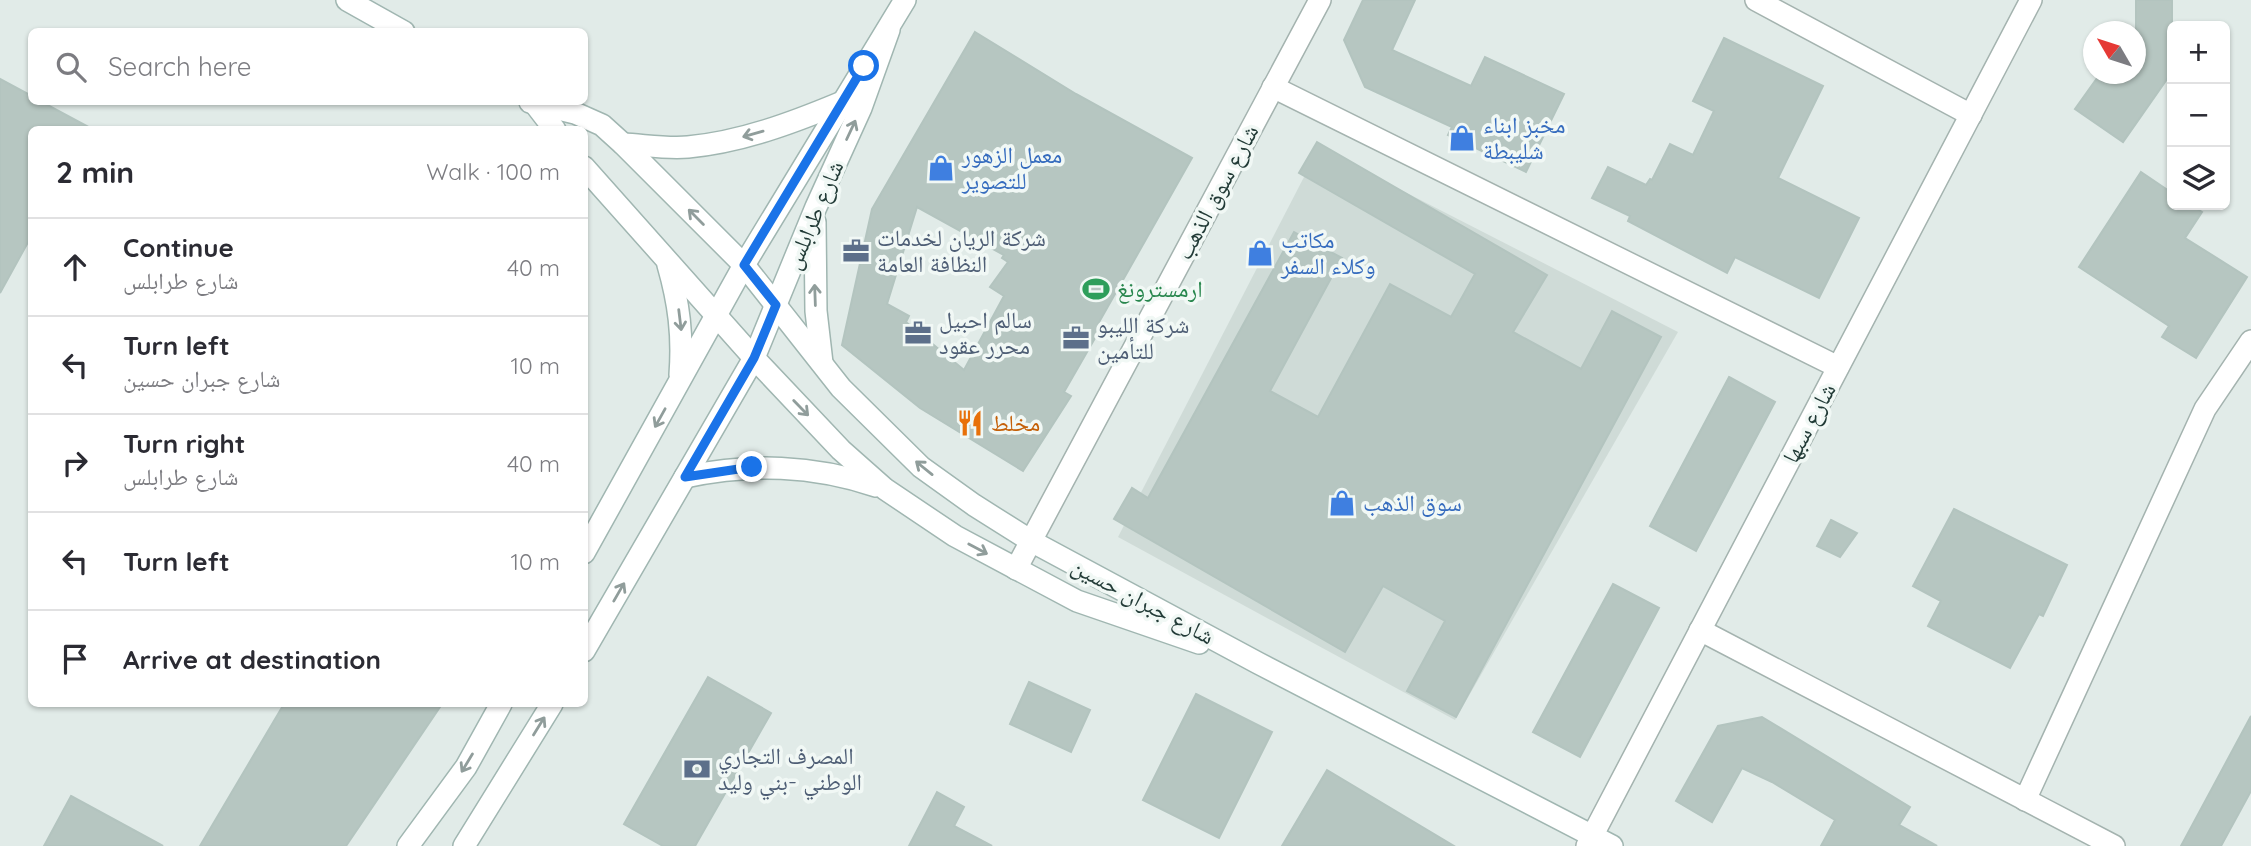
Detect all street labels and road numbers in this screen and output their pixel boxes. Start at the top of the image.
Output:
street label: شارع سوق الذهب [1169,119,1265,265]
street label: شارع طرابلس [778,156,850,274]
street label: شارع سبها [1775,378,1843,468]
street label: شارع جبران حسين [1066,551,1220,651]

